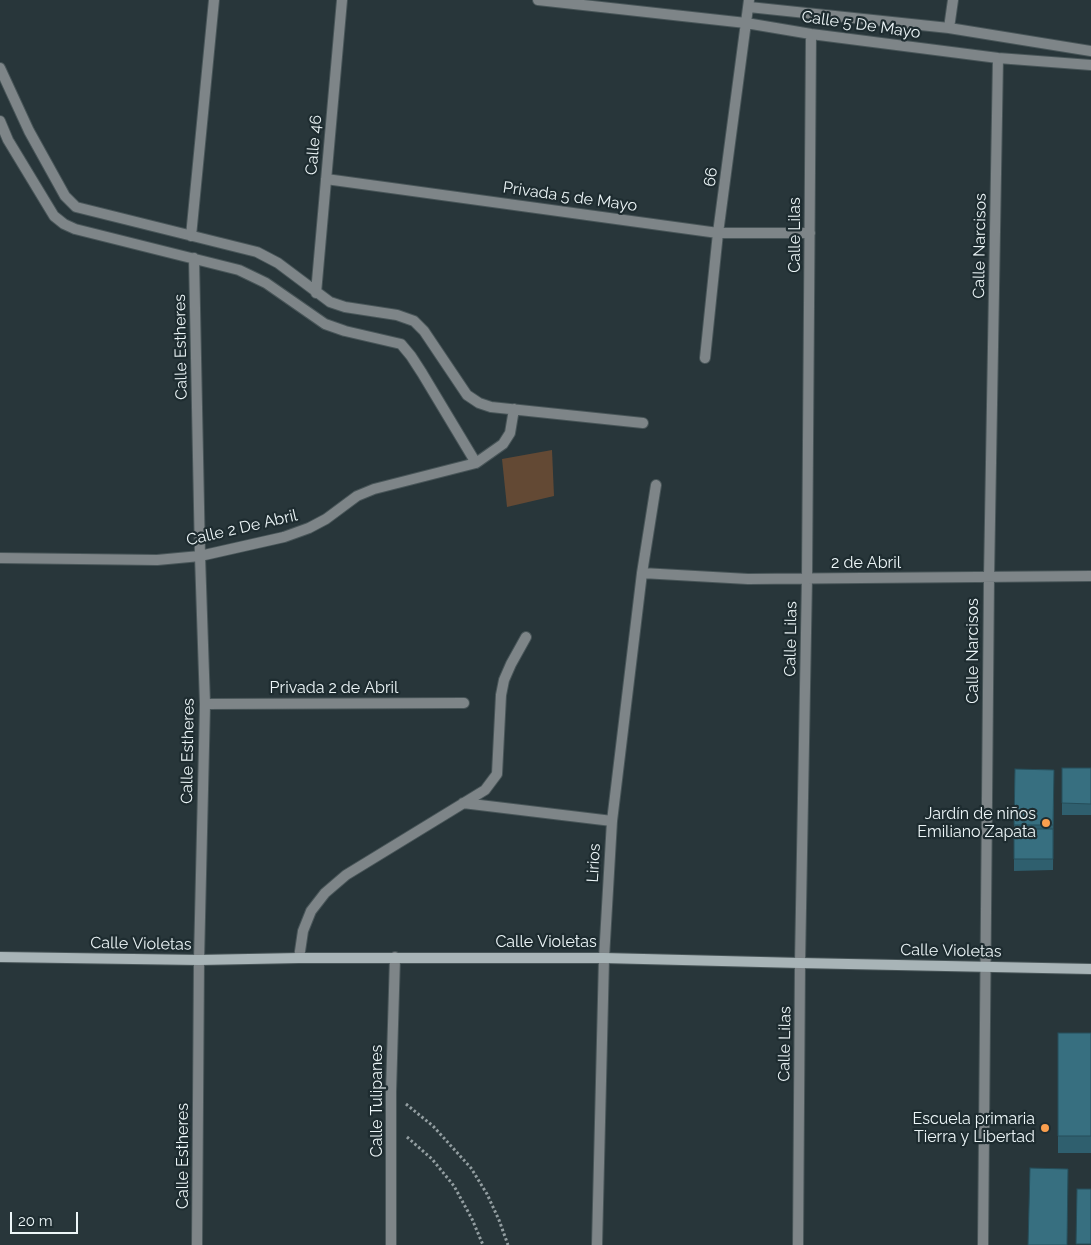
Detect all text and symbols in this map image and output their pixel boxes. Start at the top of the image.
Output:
street label: Calle 5 De Mayo [800,7,922,43]
street label: Calle 46 [302,114,326,176]
street label: 66 [700,166,722,188]
street label: Privada 5 de Mayo [502,178,638,216]
street label: Calle Narcisos [969,193,991,299]
street label: Calle Lilas [785,197,805,273]
street label: Calle Estheres [170,294,192,400]
street label: Calle 2 De Abril [185,506,299,550]
street label: 2 de Abril [831,553,901,573]
street label: Calle Narcisos [963,598,983,704]
street label: Calle Lilas [781,601,801,677]
street label: Privada 2 de Abril [270,678,398,698]
street label: Calle Estheres [177,698,199,804]
place label: Jardín de niños Emiliano Zapata [917,804,1036,842]
marker: Jardín de niños Emiliano Zapata [1040,817,1052,829]
street label: Lirios [583,843,605,883]
street label: Calle Violetas [495,932,597,952]
street label: Calle Violetas [90,934,192,954]
street label: Calle Violetas [900,941,1002,961]
street label: Calle Lilas [775,1006,795,1082]
street label: Calle Tulipanes [367,1045,387,1157]
street label: Calle Estheres [173,1103,193,1209]
place label: Escuela primaria Tierra y Libertad [913,1109,1035,1147]
marker: Escuela primaria Tierra y Libertad [1039,1122,1051,1134]
scale bar [12,1202,80,1234]
text: 20 m [18,1212,53,1230]

